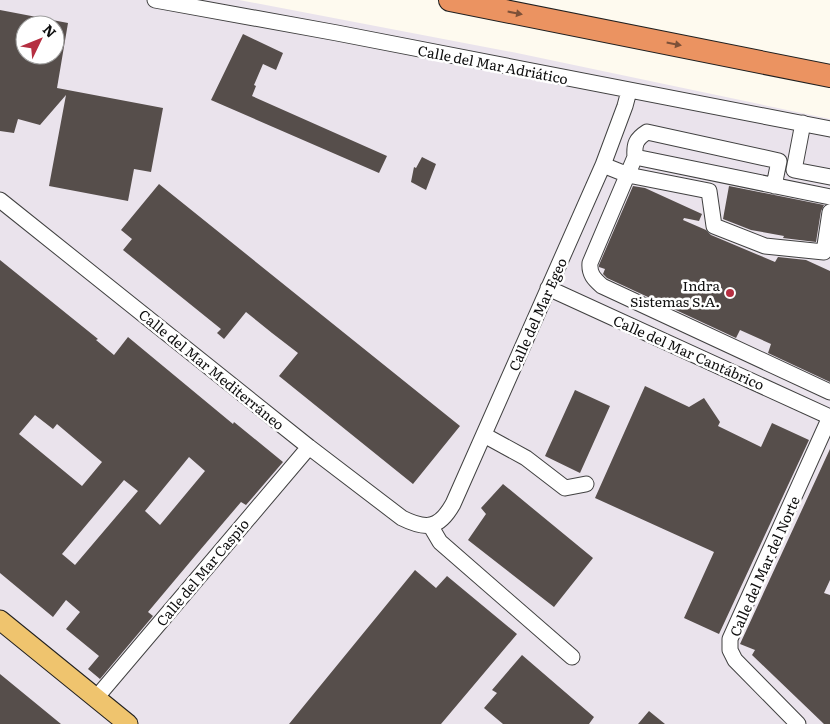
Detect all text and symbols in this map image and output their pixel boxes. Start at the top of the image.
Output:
one-way arrow [507,9,523,17]
north arrow [15,15,65,65]
text: N [39,19,62,42]
street label: Calle del Mar Adriático [416,40,570,88]
one-way arrow [667,40,682,48]
street label: Calle del Mar Egeo [503,254,571,374]
place label: Indra Sistemas S.A. [630,275,720,311]
marker: Indra Sistemas S.A. [724,287,736,299]
street label: Calle del Mar Mediterráneo [135,304,289,434]
street label: Calle del Mar Cantábrico [610,310,768,394]
street label: Calle del Mar del Norte [724,493,804,639]
street label: Calle del Mar Caspio [151,514,253,630]

